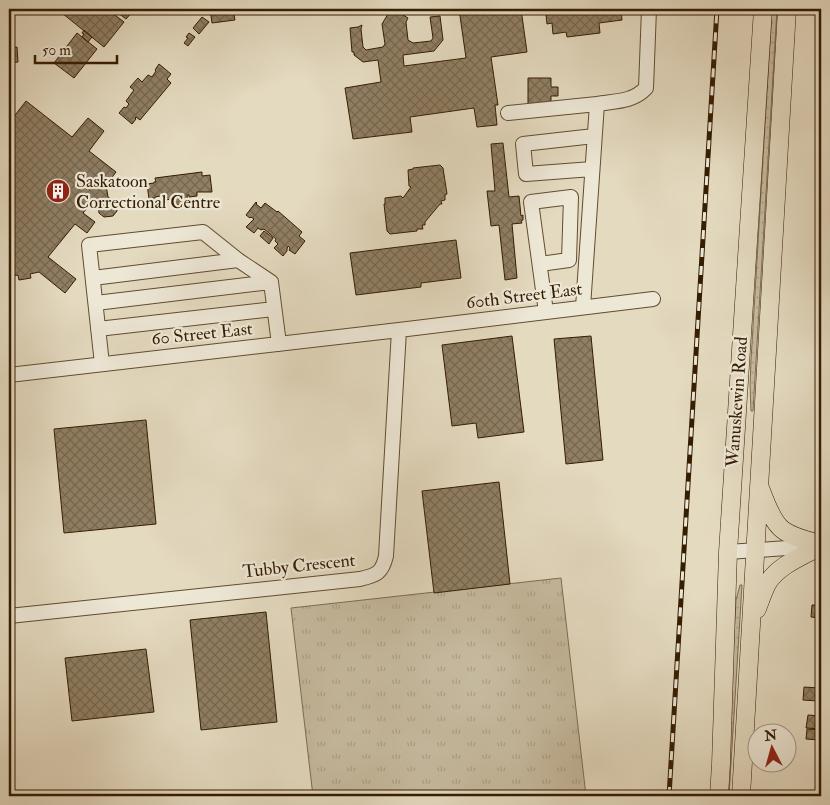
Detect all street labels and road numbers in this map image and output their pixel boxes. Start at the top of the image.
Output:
street label: 60th Street East [465,277,584,315]
street label: 60 Street East [150,317,254,351]
street label: Wanuskewin Road [721,336,753,469]
street label: Tubby Crescent [242,549,357,583]

